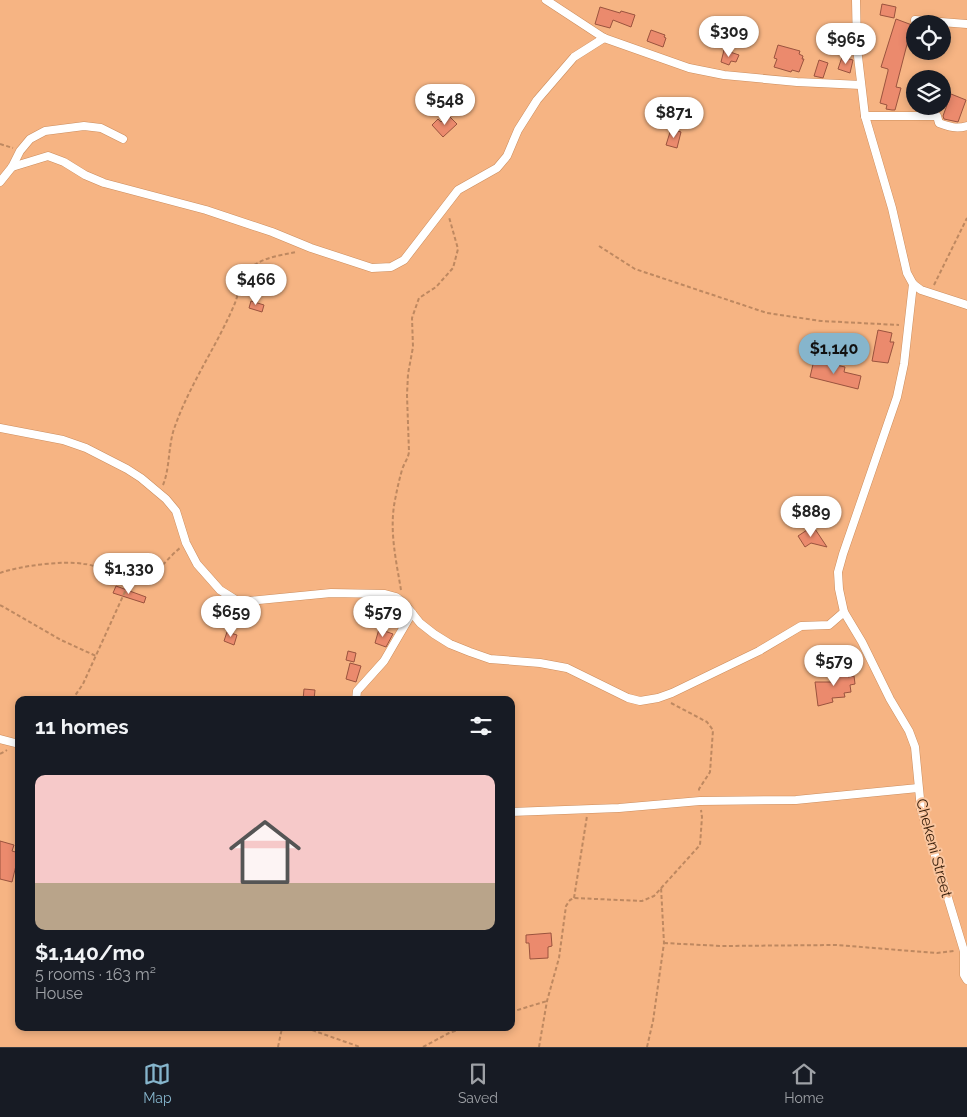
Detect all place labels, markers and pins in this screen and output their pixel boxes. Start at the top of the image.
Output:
pin: $309 [699,15,759,58]
pin: $965 [816,22,876,65]
pin: $548 [415,84,475,126]
pin: $871 [644,96,704,139]
pin: $466 [226,264,286,306]
pin: $1,140 [793,332,875,375]
pin: $889 [781,496,841,538]
pin: $1,330 [88,552,170,595]
pin: $659 [201,596,261,638]
pin: $579 [353,596,413,638]
pin: $579 [804,644,864,687]

